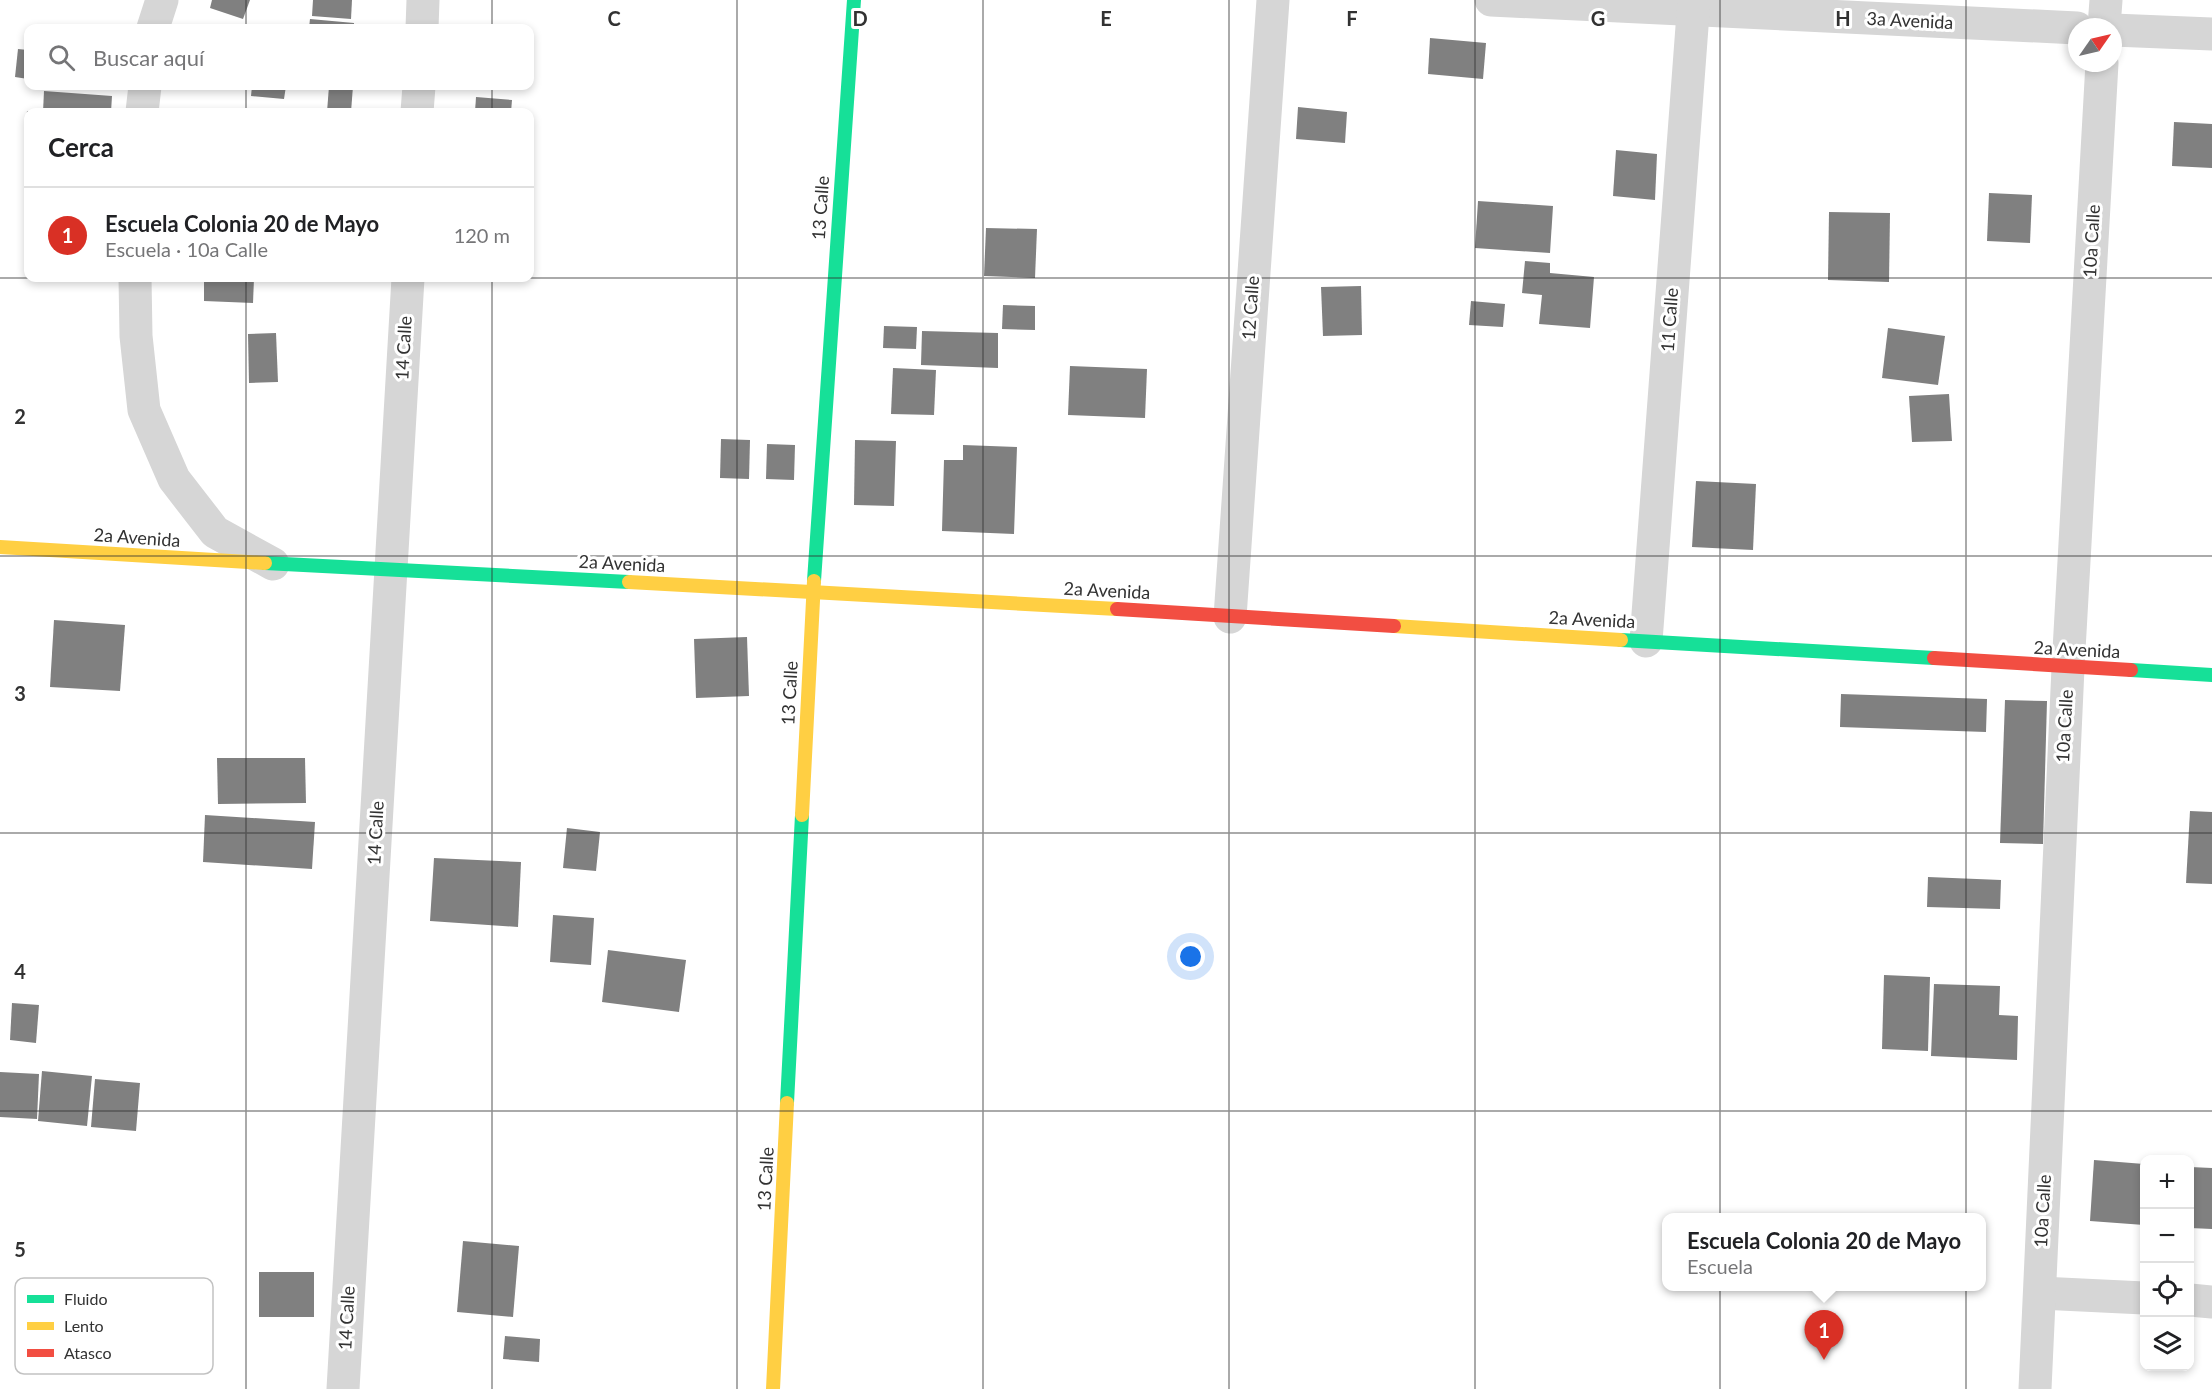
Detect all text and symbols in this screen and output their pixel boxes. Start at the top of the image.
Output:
text: C [607,6,621,30]
text: D [852,6,868,30]
text: E [1100,6,1112,30]
text: F [1346,6,1358,30]
text: G [1591,6,1605,30]
text: H [1835,6,1851,30]
street label: 3a Avenida [1866,7,1954,33]
north arrow [2068,18,2122,72]
search box [24,24,534,90]
icon: search [45,41,78,74]
text: Buscar aquí [93,44,204,71]
text: Cerca [48,131,114,163]
street label: 13 Calle [807,175,833,241]
street label: 10a Calle [2078,204,2104,278]
text: Escuela Colonia 20 de Mayo [105,210,379,237]
text: 1 [62,223,73,247]
text: 120 m [454,223,510,247]
text: Escuela · 10a Calle [105,237,268,261]
street label: 12 Calle [1237,275,1263,341]
street label: 11 Calle [1656,287,1682,353]
street label: 14 Calle [390,315,416,381]
text: 2 [14,404,26,428]
street label: 2a Avenida [93,523,181,551]
street label: 2a Avenida [578,550,666,576]
street label: 2a Avenida [1063,577,1151,603]
street label: 2a Avenida [1548,606,1636,632]
street label: 2a Avenida [2033,636,2121,662]
street label: 13 Calle [776,660,802,726]
text: 3 [14,681,26,705]
street label: 10a Calle [2051,689,2077,763]
street label: 14 Calle [362,800,388,866]
your location [1176,942,1205,971]
text: 4 [14,959,26,983]
street label: 13 Calle [752,1146,778,1212]
map controls [2140,1155,2194,1371]
button: + [2140,1155,2194,1209]
street label: 10a Calle [2029,1174,2055,1248]
button: − [2140,1209,2194,1263]
popup [1662,1213,1986,1291]
text: Escuela Colonia 20 de Mayo [1687,1227,1961,1254]
text: 5 [14,1237,26,1261]
text: Escuela [1687,1254,1753,1278]
button: locate [2140,1263,2194,1317]
legend [15,1278,213,1374]
street label: 14 Calle [333,1285,359,1351]
text: Fluido [64,1289,107,1308]
pin: 1 [1804,1310,1844,1360]
text: Lento [64,1316,104,1335]
button: layers [2140,1317,2194,1371]
text: Atasco [64,1343,112,1362]

